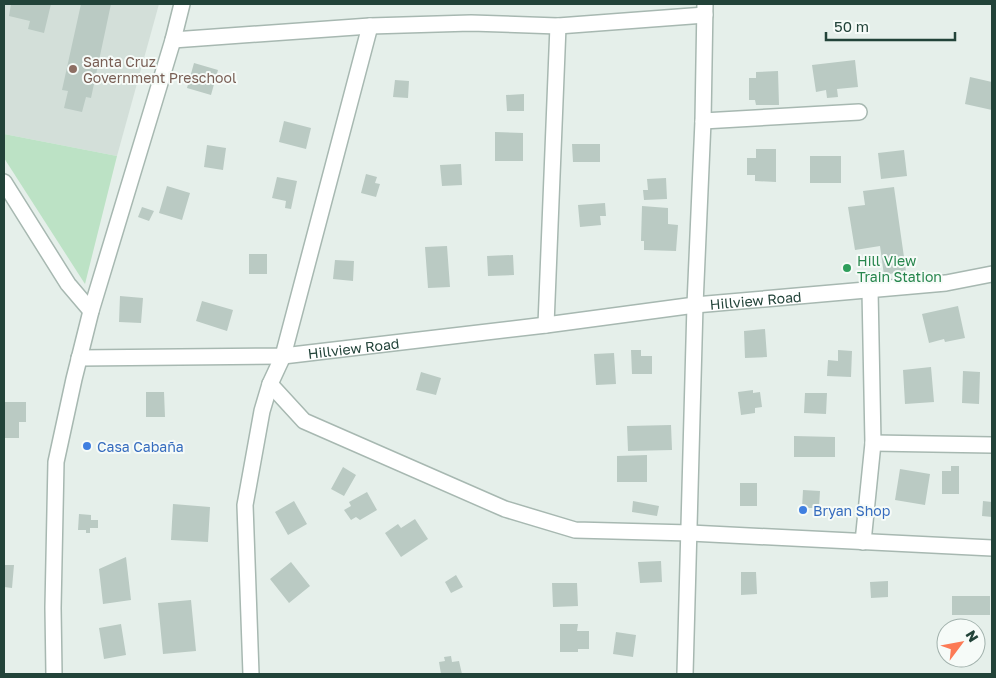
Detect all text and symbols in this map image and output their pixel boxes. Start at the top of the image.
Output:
scale bar [826,10,955,42]
text: 50 m [834,17,869,35]
place label: Santa Cruz Government Preschool [83,53,236,86]
marker: Santa Cruz Government Preschool [67,63,79,75]
place label: Hill View Train Station [857,252,942,285]
marker: Hill View Train Station [841,262,853,274]
street label: Hillview Road [709,287,802,312]
street label: Hillview Road [307,334,400,362]
place label: Casa Cabaña [97,438,184,455]
marker: Casa Cabaña [81,440,93,452]
place label: Bryan Shop [813,502,890,519]
marker: Bryan Shop [797,504,809,516]
north arrow [936,618,986,668]
text: N [962,627,982,645]

